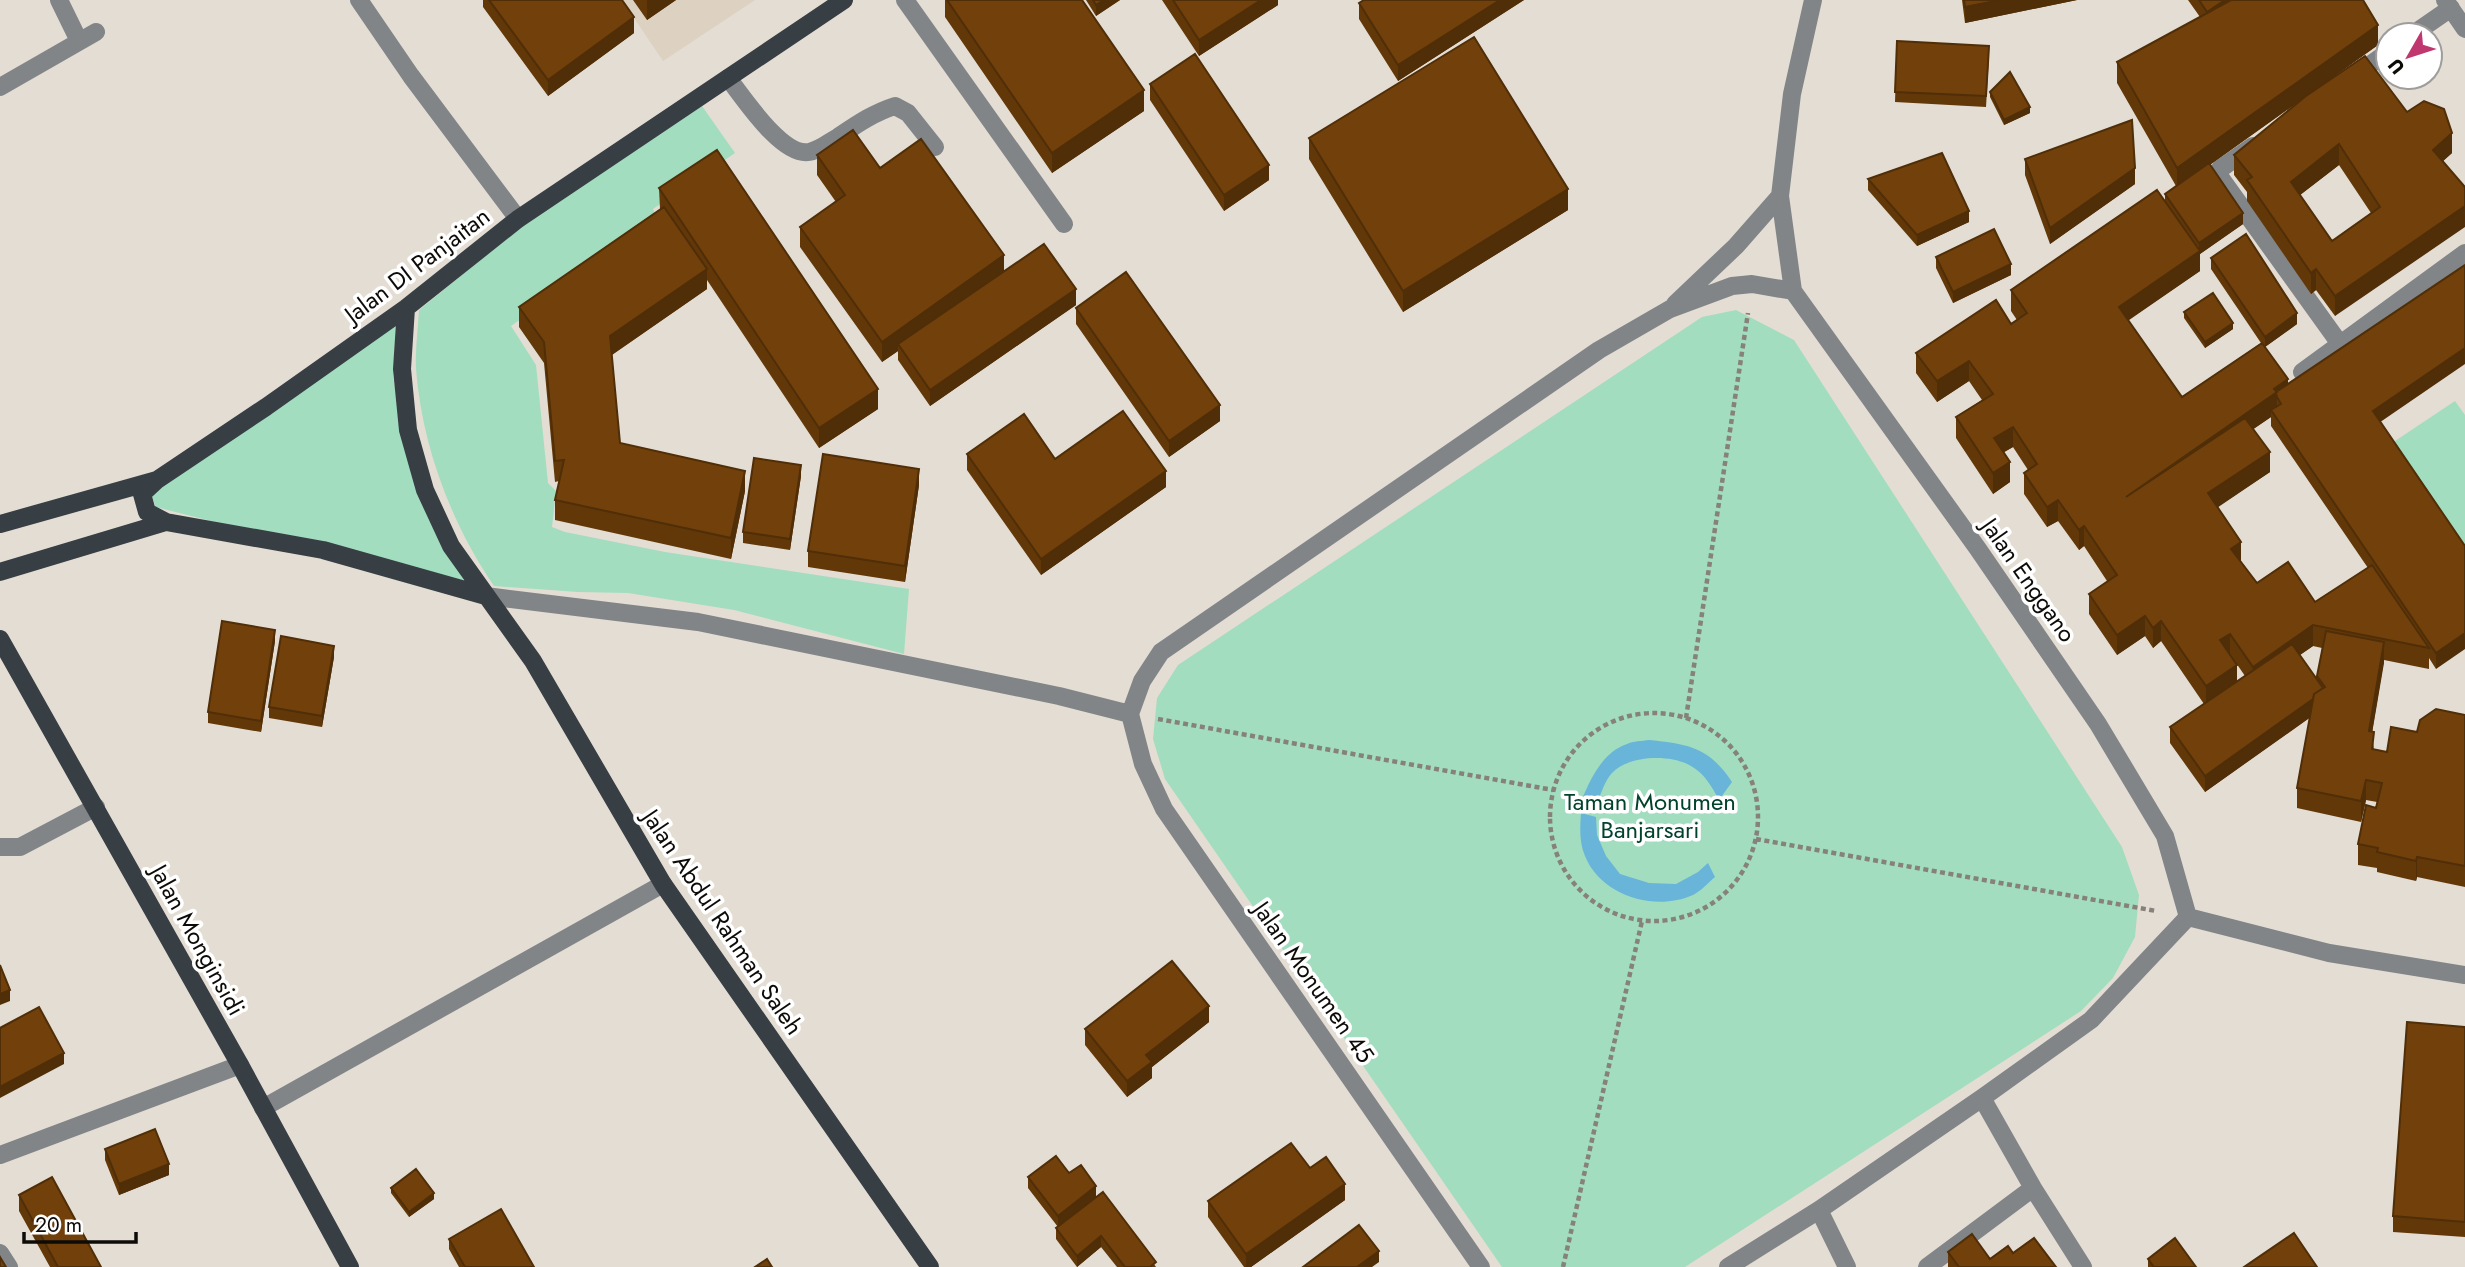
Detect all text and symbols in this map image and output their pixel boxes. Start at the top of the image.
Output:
north arrow [2374,21,2444,91]
text: U [2381,53,2411,80]
street label: Jalan DI Panjaitan [335,199,497,333]
street label: Jalan Enggano [1971,508,2085,649]
park label: Taman Monumen Banjarsari [1564,784,1736,847]
street label: Jalan Abdul Rahman Saleh [633,800,812,1042]
street label: Jalan Monginsidi [141,856,254,1022]
street label: Jalan Monumen 45 [1243,892,1383,1070]
scale bar [24,1200,136,1244]
text: 20 m [35,1210,82,1240]

